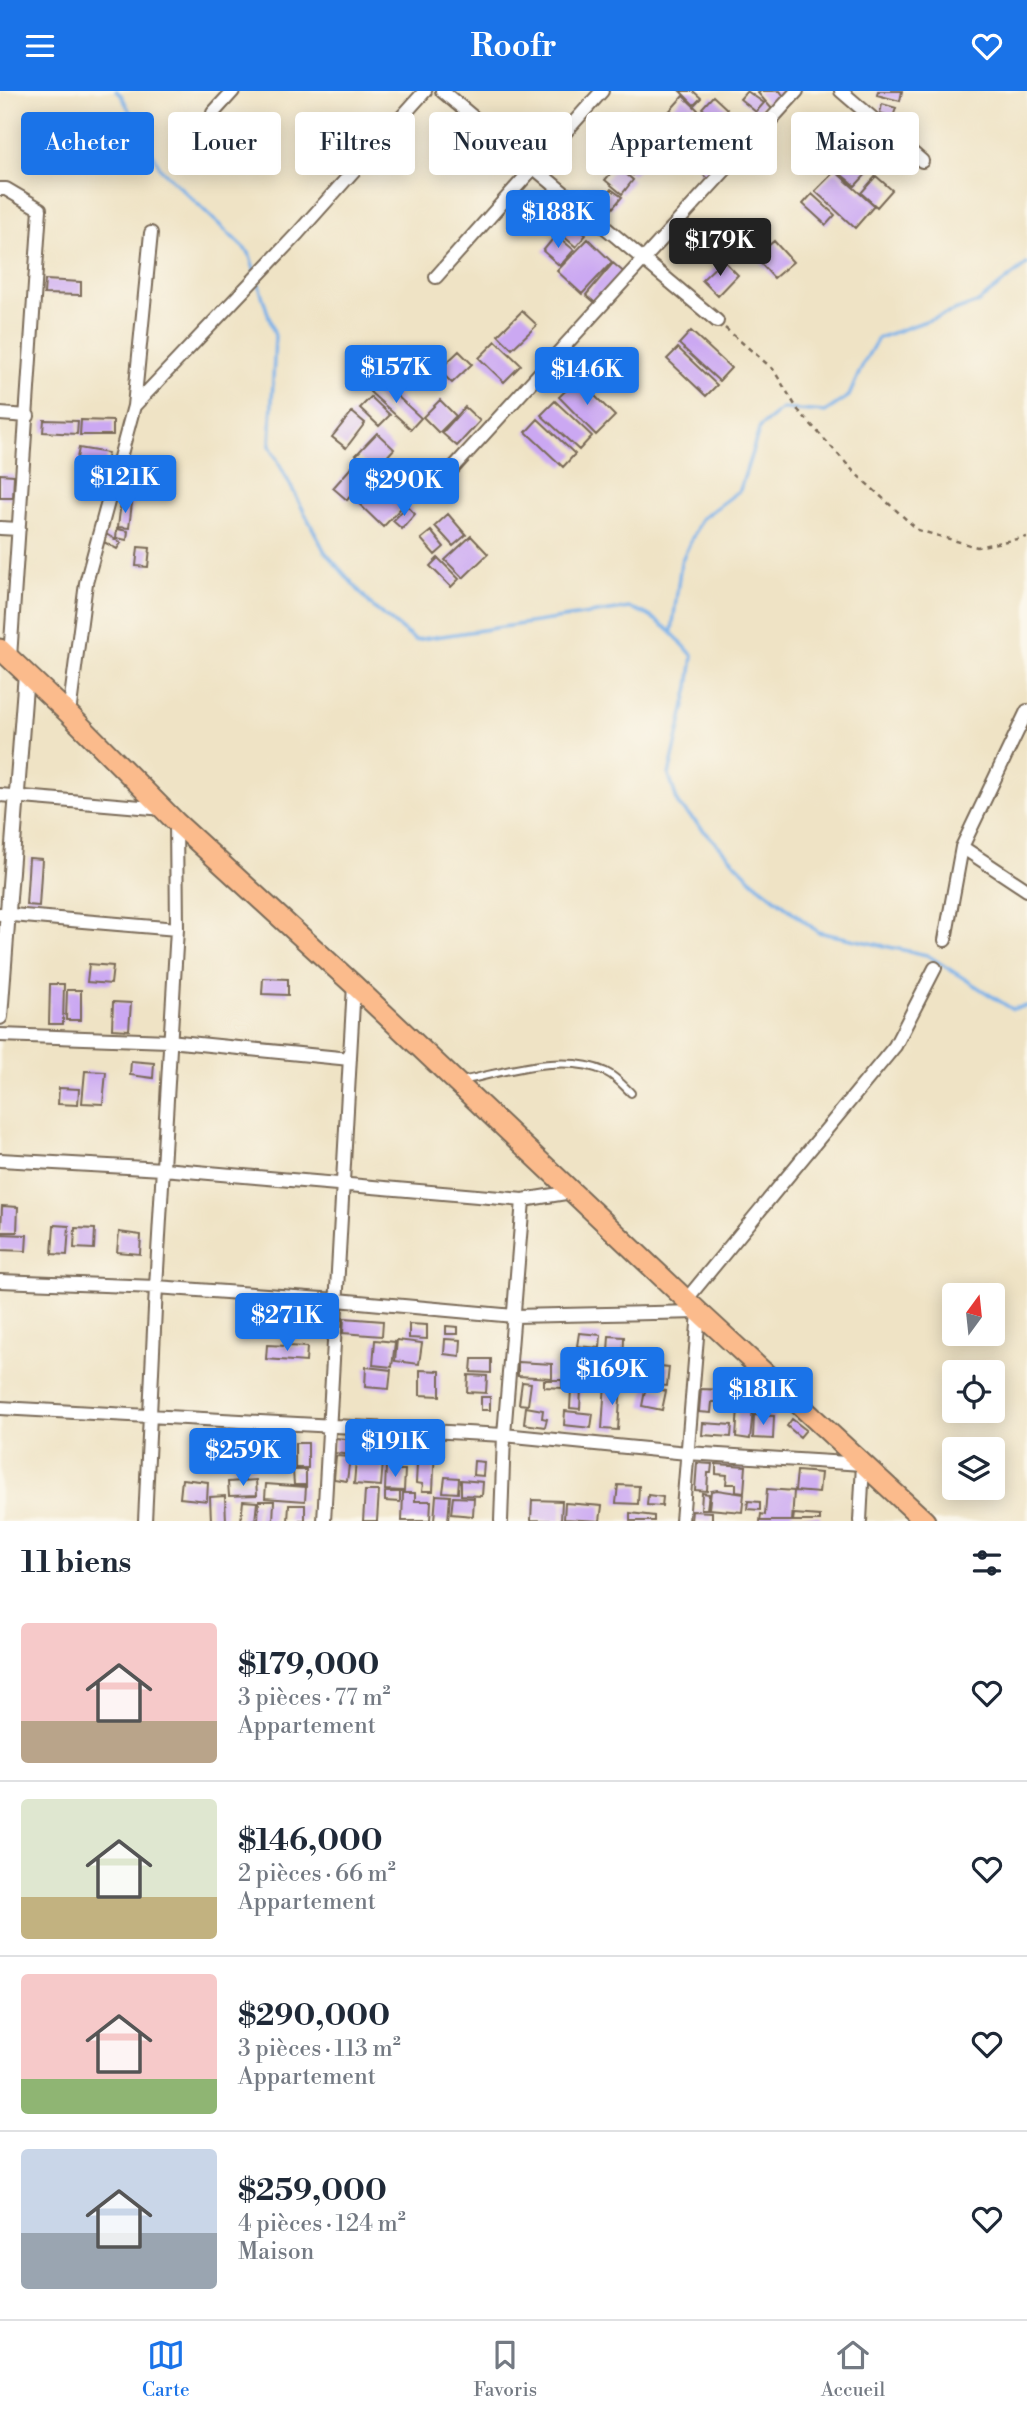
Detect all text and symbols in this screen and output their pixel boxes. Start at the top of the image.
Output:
text: Roofr [470,26,557,66]
icon: menu [21,27,59,65]
icon: heart [968,27,1006,65]
chip: Acheter [21,112,154,175]
chip: Louer [168,112,281,175]
chip: Filtres [295,112,415,175]
chip: Nouveau [429,112,572,175]
chip: Appartement [586,112,777,175]
chip: Maison [791,112,919,175]
pin: $188K [509,191,607,250]
text: $188K [522,199,594,227]
pin: $179K [671,219,769,278]
text: $179K [685,227,755,255]
pin: $157K [347,345,445,405]
pin: $146K [538,347,636,407]
text: $157K [361,354,431,382]
text: $146K [551,356,623,384]
pin: $121K [76,455,174,515]
pin: $290K [355,459,453,518]
text: $121K [90,464,160,492]
text: $290K [365,467,443,495]
north arrow [942,1283,1004,1346]
map controls [942,1283,1005,1500]
pin: $271K [238,1293,336,1353]
text: $271K [251,1302,323,1330]
pin: $169K [563,1347,661,1407]
text: $169K [576,1356,648,1384]
button: locate [942,1360,1005,1423]
pin: $181K [714,1367,812,1427]
text: $181K [729,1376,797,1404]
pin: $191K [346,1419,444,1479]
text: $191K [361,1428,429,1456]
pin: $259K [194,1429,292,1488]
text: $259K [205,1437,281,1465]
button: layers [942,1437,1005,1500]
text: 11 biens [21,1544,131,1582]
icon: filters [968,1544,1006,1582]
text: $179,000 [238,1646,379,1684]
icon: home [77,1651,161,1735]
icon: heart [968,1674,1006,1712]
text: 3 pièces · 77 m² [238,1684,391,1712]
text: Appartement [238,1712,376,1740]
text: $146,000 [238,1822,383,1860]
icon: home [77,1827,161,1911]
icon: heart [968,1850,1006,1888]
text: 2 pièces · 66 m² [238,1860,396,1888]
text: Appartement [238,1888,376,1916]
text: $290,000 [238,1997,390,2035]
icon: home [77,2002,161,2086]
icon: heart [968,2025,1006,2063]
text: 3 pièces · 113 m² [238,2035,401,2063]
text: Appartement [238,2063,376,2091]
text: $259,000 [238,2172,387,2210]
icon: home [77,2177,161,2261]
icon: heart [968,2200,1006,2238]
text: 4 pièces · 124 m² [238,2210,406,2238]
text: Maison [238,2238,314,2266]
tab: Carte [142,2336,190,2402]
tab: Favoris [473,2336,537,2402]
tab: Accueil [821,2336,885,2402]

